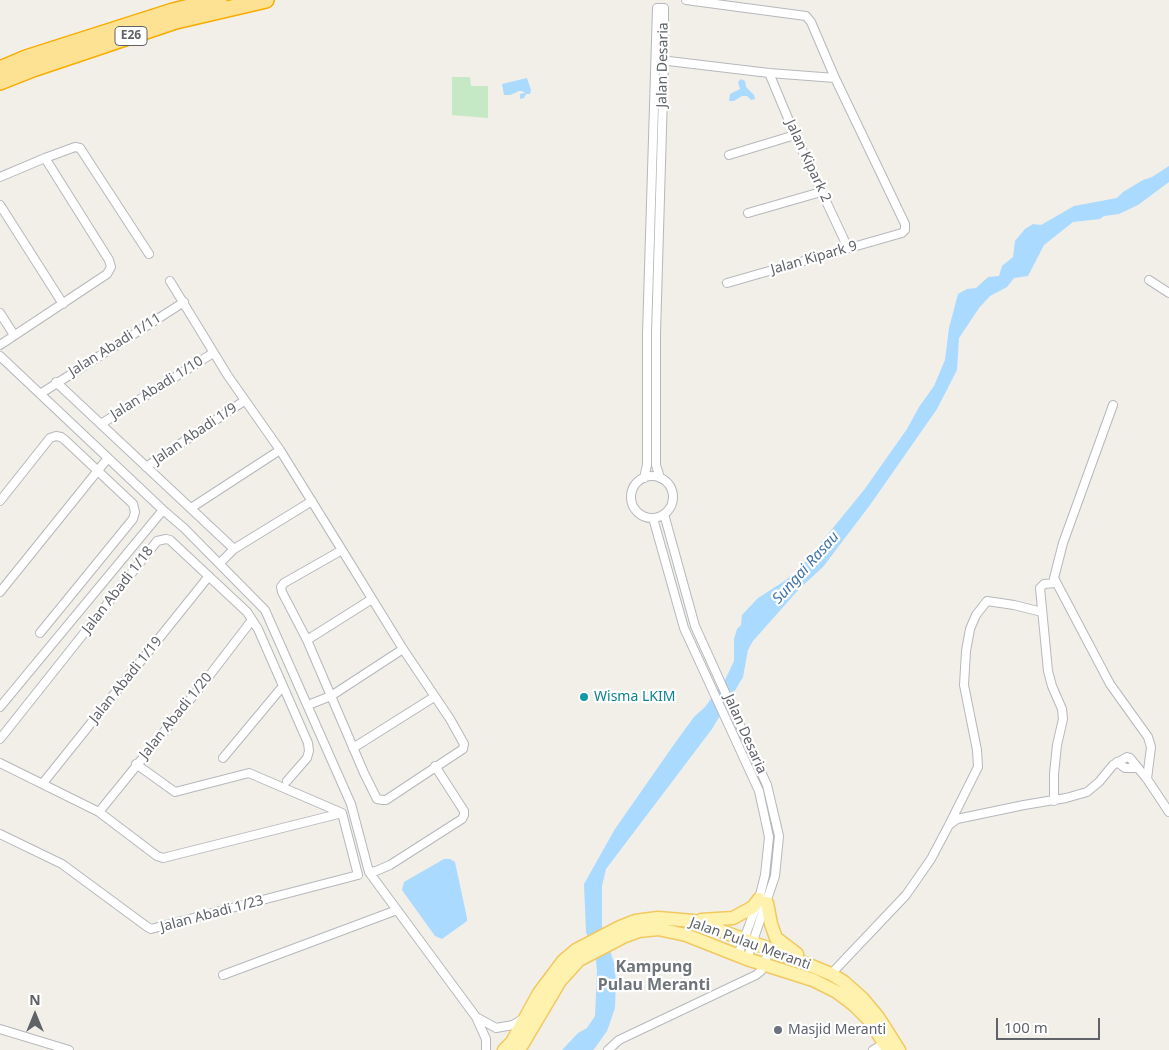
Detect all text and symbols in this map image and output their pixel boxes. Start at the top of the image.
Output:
street label: Jalan Desaria [654,22,672,108]
road number: E26 [115,27,147,46]
street label: Jalan Kipark 2 [782,117,834,205]
street label: Jalan Kipark 9 [769,238,859,278]
street label: Jalan Abadi 1/11 [66,310,164,380]
street label: Jalan Abadi 1/10 [108,353,206,423]
street label: Jalan Abadi 1/9 [150,400,240,468]
water label: Sungai Rasau [769,528,843,608]
street label: Jalan Abadi 1/18 [79,543,157,637]
street label: Jalan Abadi 1/19 [86,634,166,726]
street label: Jalan Abadi 1/20 [136,670,216,762]
place label: Wisma LKIM [594,689,675,705]
marker: Wisma LKIM [578,691,590,703]
street label: Jalan Desaria [720,692,770,776]
street label: Jalan Abadi 1/23 [159,892,265,936]
street label: Jalan Pulau Meranti [687,914,813,974]
district label: Kampung Pulau Meranti [598,957,710,995]
north arrow [10,990,60,1040]
text: N [29,990,41,1009]
scale bar [999,1008,1103,1040]
text: 100 m [1004,1017,1048,1037]
place label: Masjid Meranti [788,1022,886,1038]
marker: Masjid Meranti [772,1024,784,1036]

